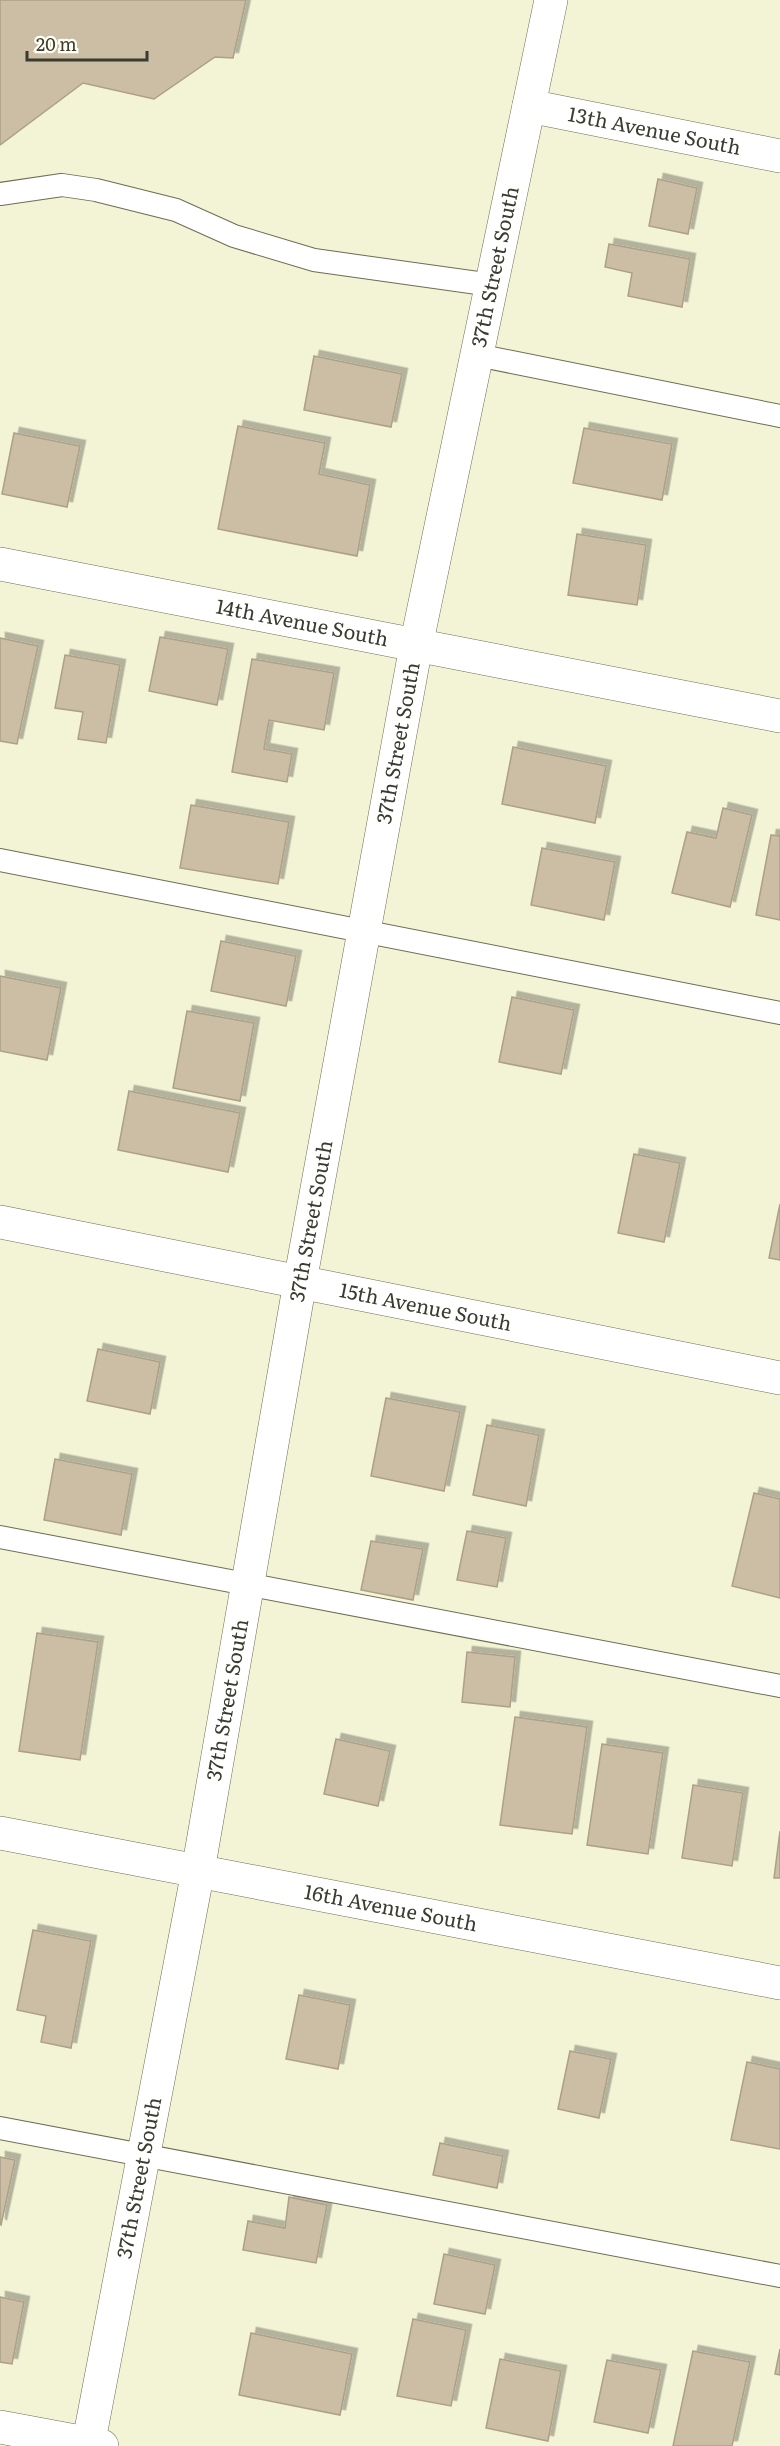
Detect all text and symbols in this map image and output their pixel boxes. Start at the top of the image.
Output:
scale bar [27,24,147,62]
text: 20 m [36,30,77,57]
street label: 13th Avenue South [566,97,744,161]
street label: 37th Street South [462,183,525,350]
street label: 14th Avenue South [214,589,391,652]
street label: 37th Street South [367,659,426,826]
street label: 37th Street South [280,1137,339,1304]
street label: 15th Avenue South [337,1273,515,1337]
street label: 37th Street South [197,1616,254,1783]
street label: 16th Avenue South [302,1875,480,1938]
street label: 37th Street South [107,2094,167,2261]

